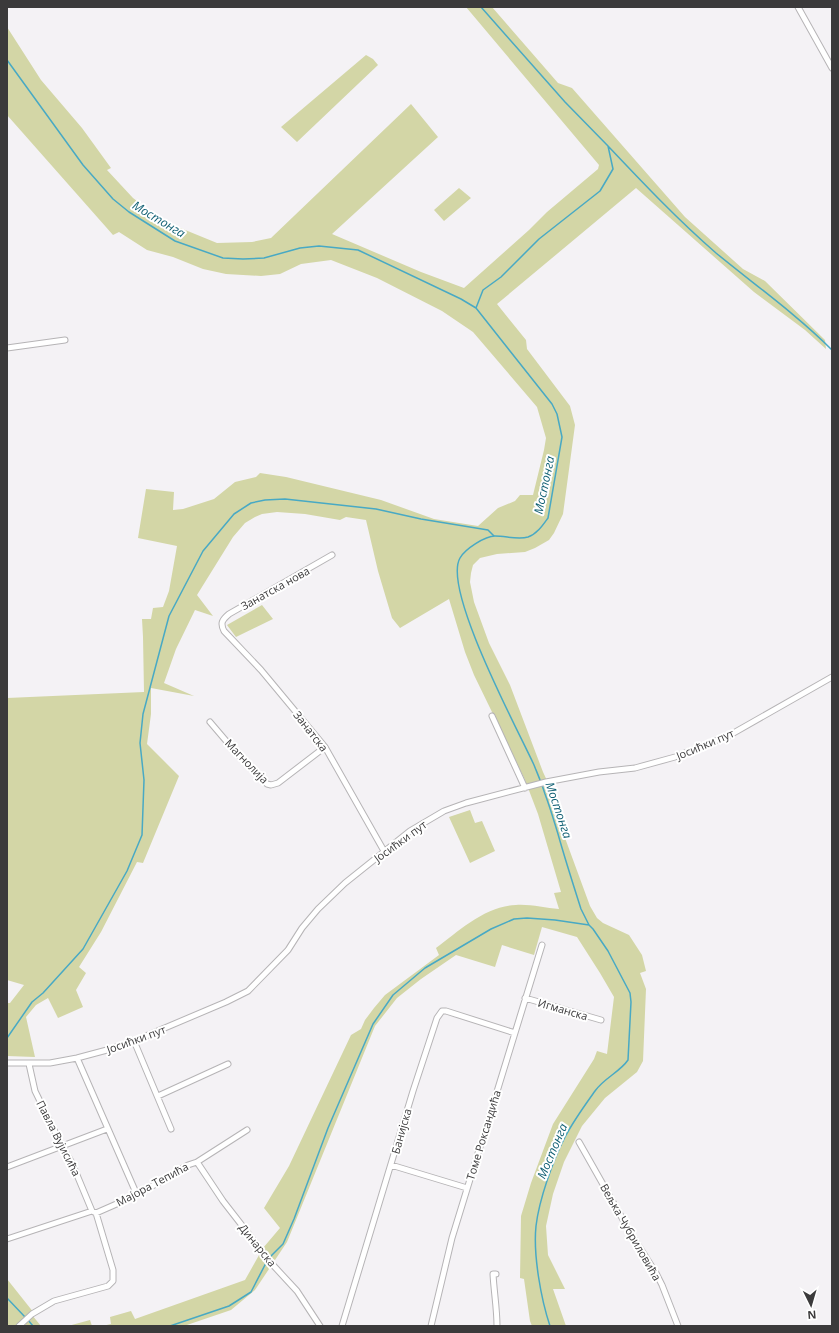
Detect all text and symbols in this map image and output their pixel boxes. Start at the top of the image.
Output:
water label: Мостонга [129,197,189,242]
water label: Мостонга [530,454,558,516]
street label: Занатска нова [238,563,312,613]
street label: Занатска [290,708,332,754]
street label: Јосићки пут [673,725,736,763]
street label: Магнолија [222,735,272,787]
water label: Мостонга [541,779,577,841]
street label: Јосићки пут [370,817,429,866]
street label: Игманска [536,995,590,1023]
street label: Јосићки пут [104,1021,168,1057]
street label: Томе Роксандића [462,1088,504,1182]
street label: Павла Вујисића [33,1098,85,1178]
street label: Банијска [387,1107,415,1155]
water label: Мостонга [533,1120,571,1181]
street label: Мајора Тепића [113,1159,191,1209]
street label: Вељка Чубриловића [597,1181,665,1283]
street label: Динарска [236,1220,280,1270]
north arrow [791,1285,831,1325]
text: N [807,1308,817,1323]

